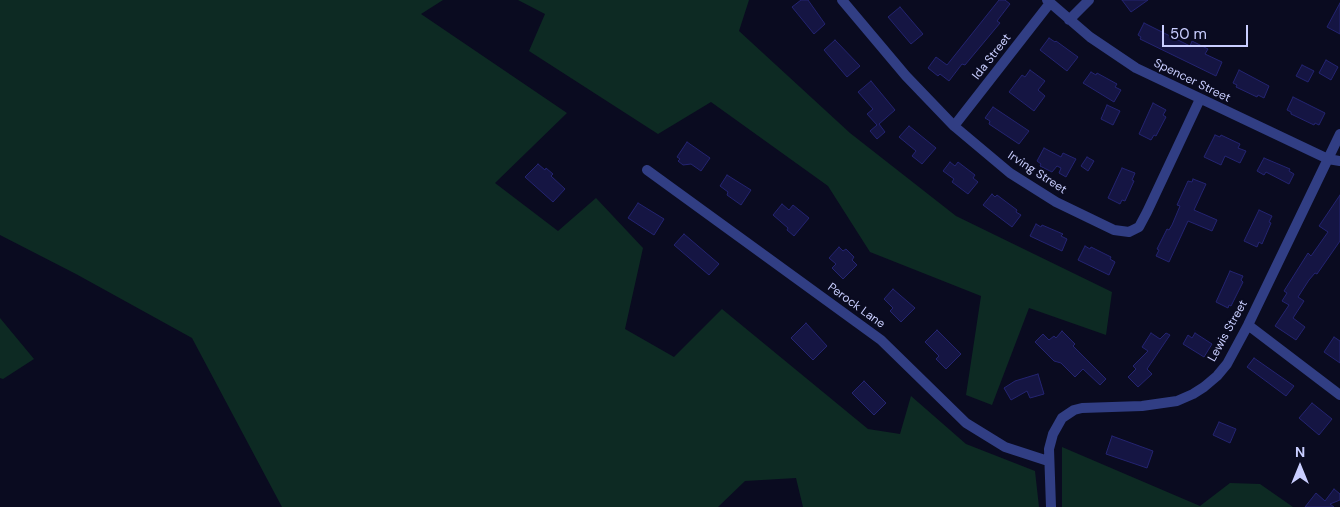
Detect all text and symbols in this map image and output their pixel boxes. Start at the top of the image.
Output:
scale bar [1165,15,1251,47]
text: 50 m [1170,24,1207,44]
street label: Ida Street [970,31,1014,83]
street label: Spencer Street [1151,56,1233,106]
street label: Irving Street [1005,149,1069,197]
street label: Perock Lane [824,280,888,332]
street label: Lewis Street [1205,298,1251,364]
north arrow [1275,442,1325,492]
text: N [1295,443,1305,461]

